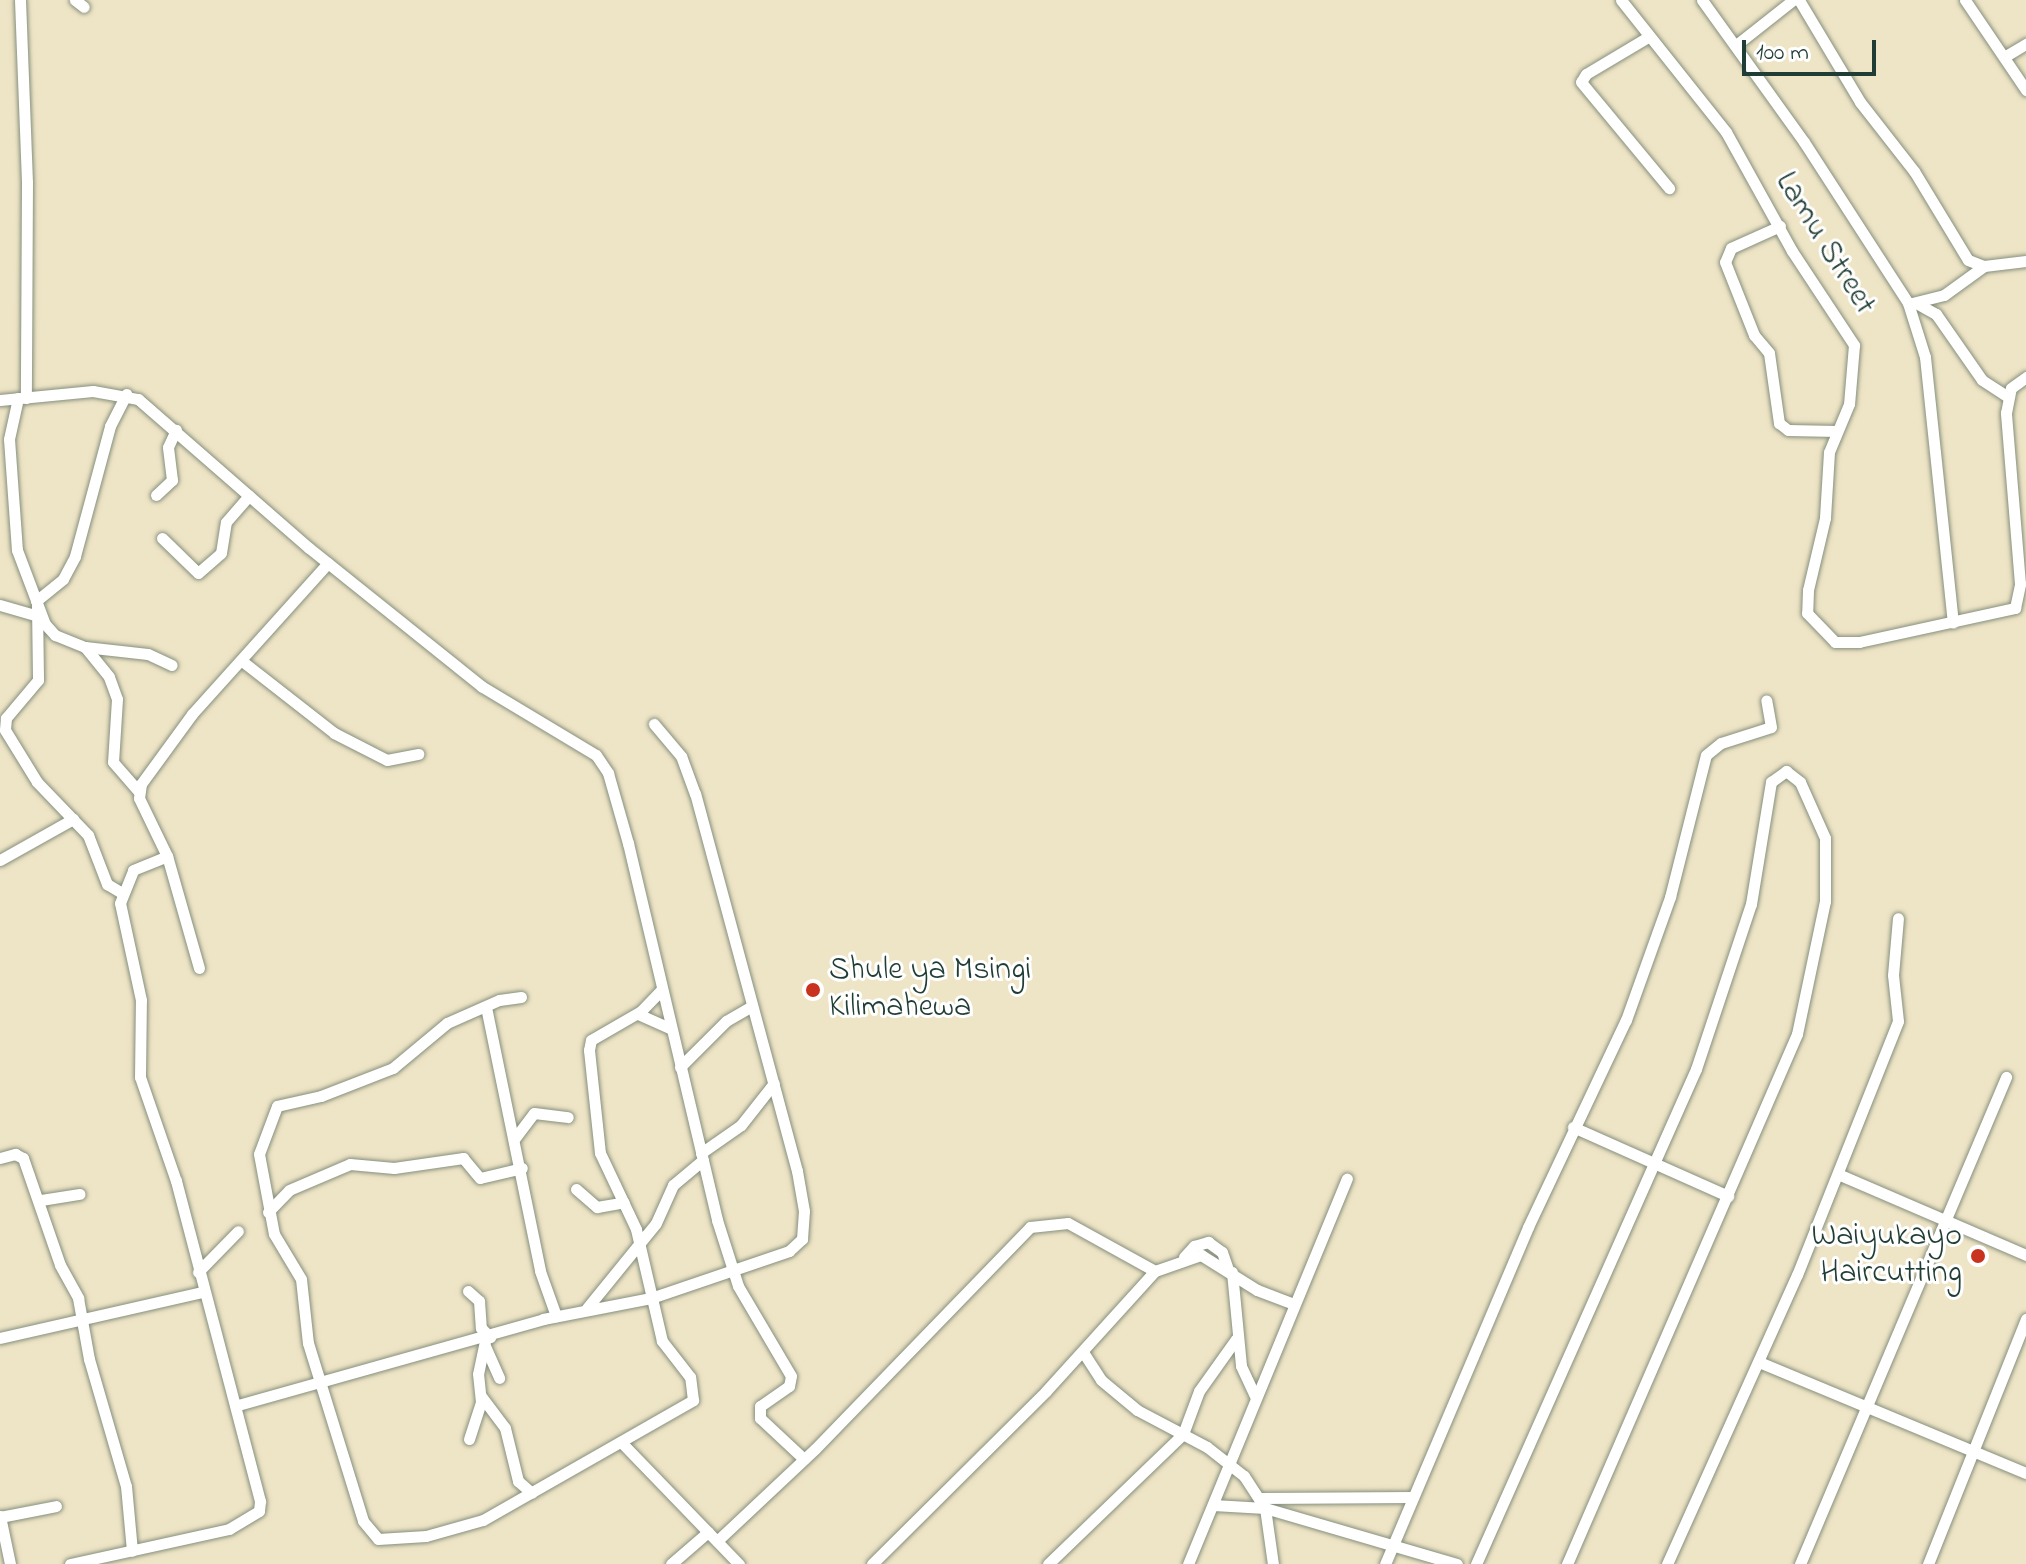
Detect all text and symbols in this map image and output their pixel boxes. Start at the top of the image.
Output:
scale bar [1746,24,1880,74]
text: 100 m [1756,36,1809,71]
street label: Lamu Street [1765,166,1883,322]
place label: Shule ya Msingi Kilimahewa [829,953,1031,1028]
marker: Shule ya Msingi Kilimahewa [804,981,822,999]
place label: Waiyukayo Haircutting [1811,1219,1962,1294]
marker: Waiyukayo Haircutting [1969,1247,1987,1265]

